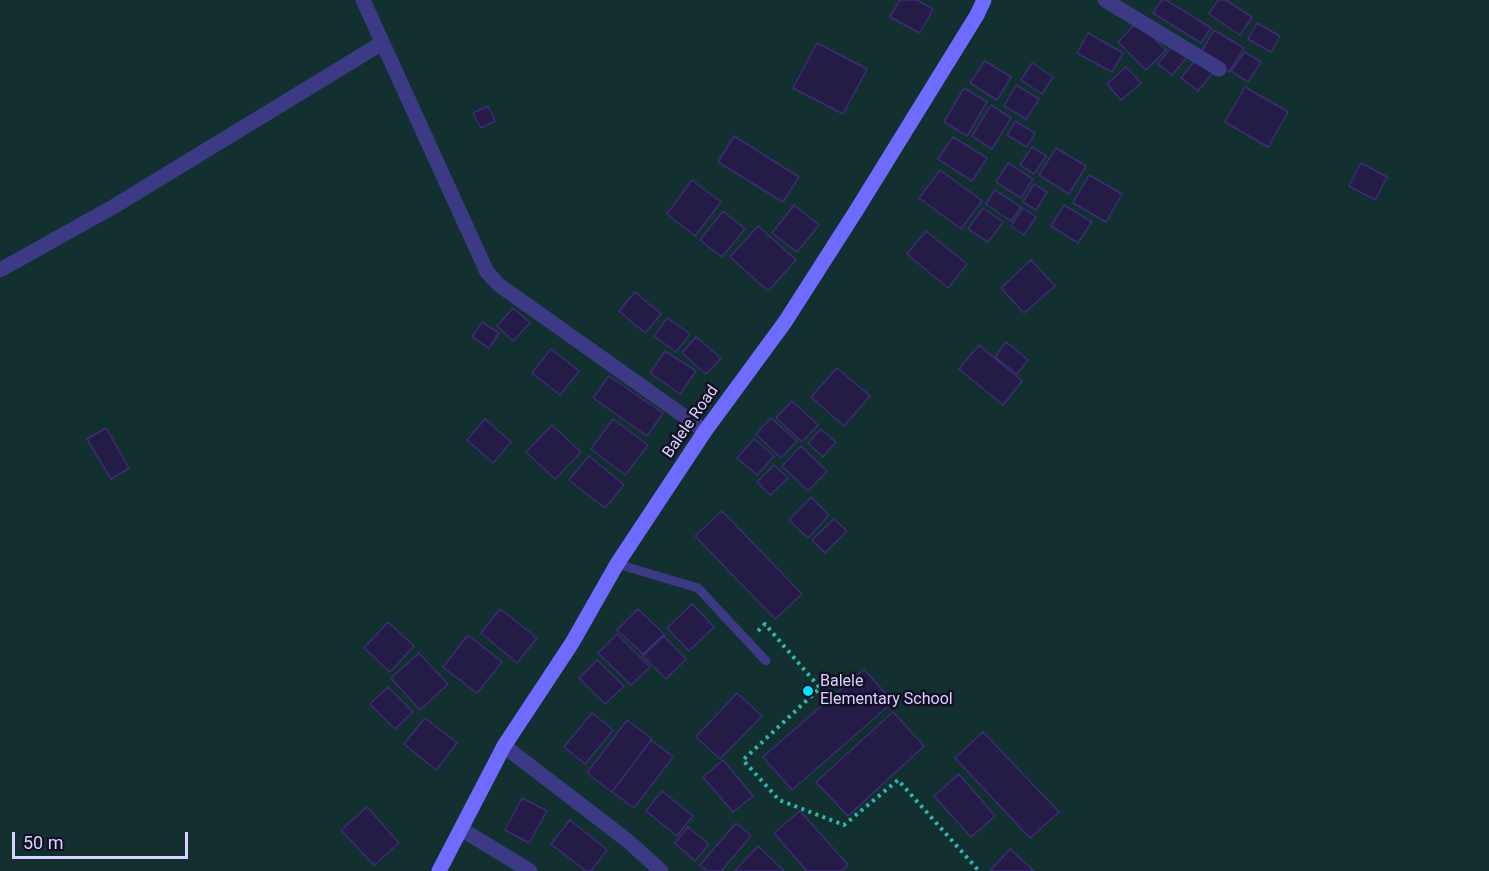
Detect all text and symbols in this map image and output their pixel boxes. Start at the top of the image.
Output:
street label: Balele Road [659,382,723,462]
place label: Balele Elementary School [820,672,953,710]
marker: Balele Elementary School [801,684,815,698]
scale bar [15,820,190,858]
text: 50 m [23,832,63,853]

